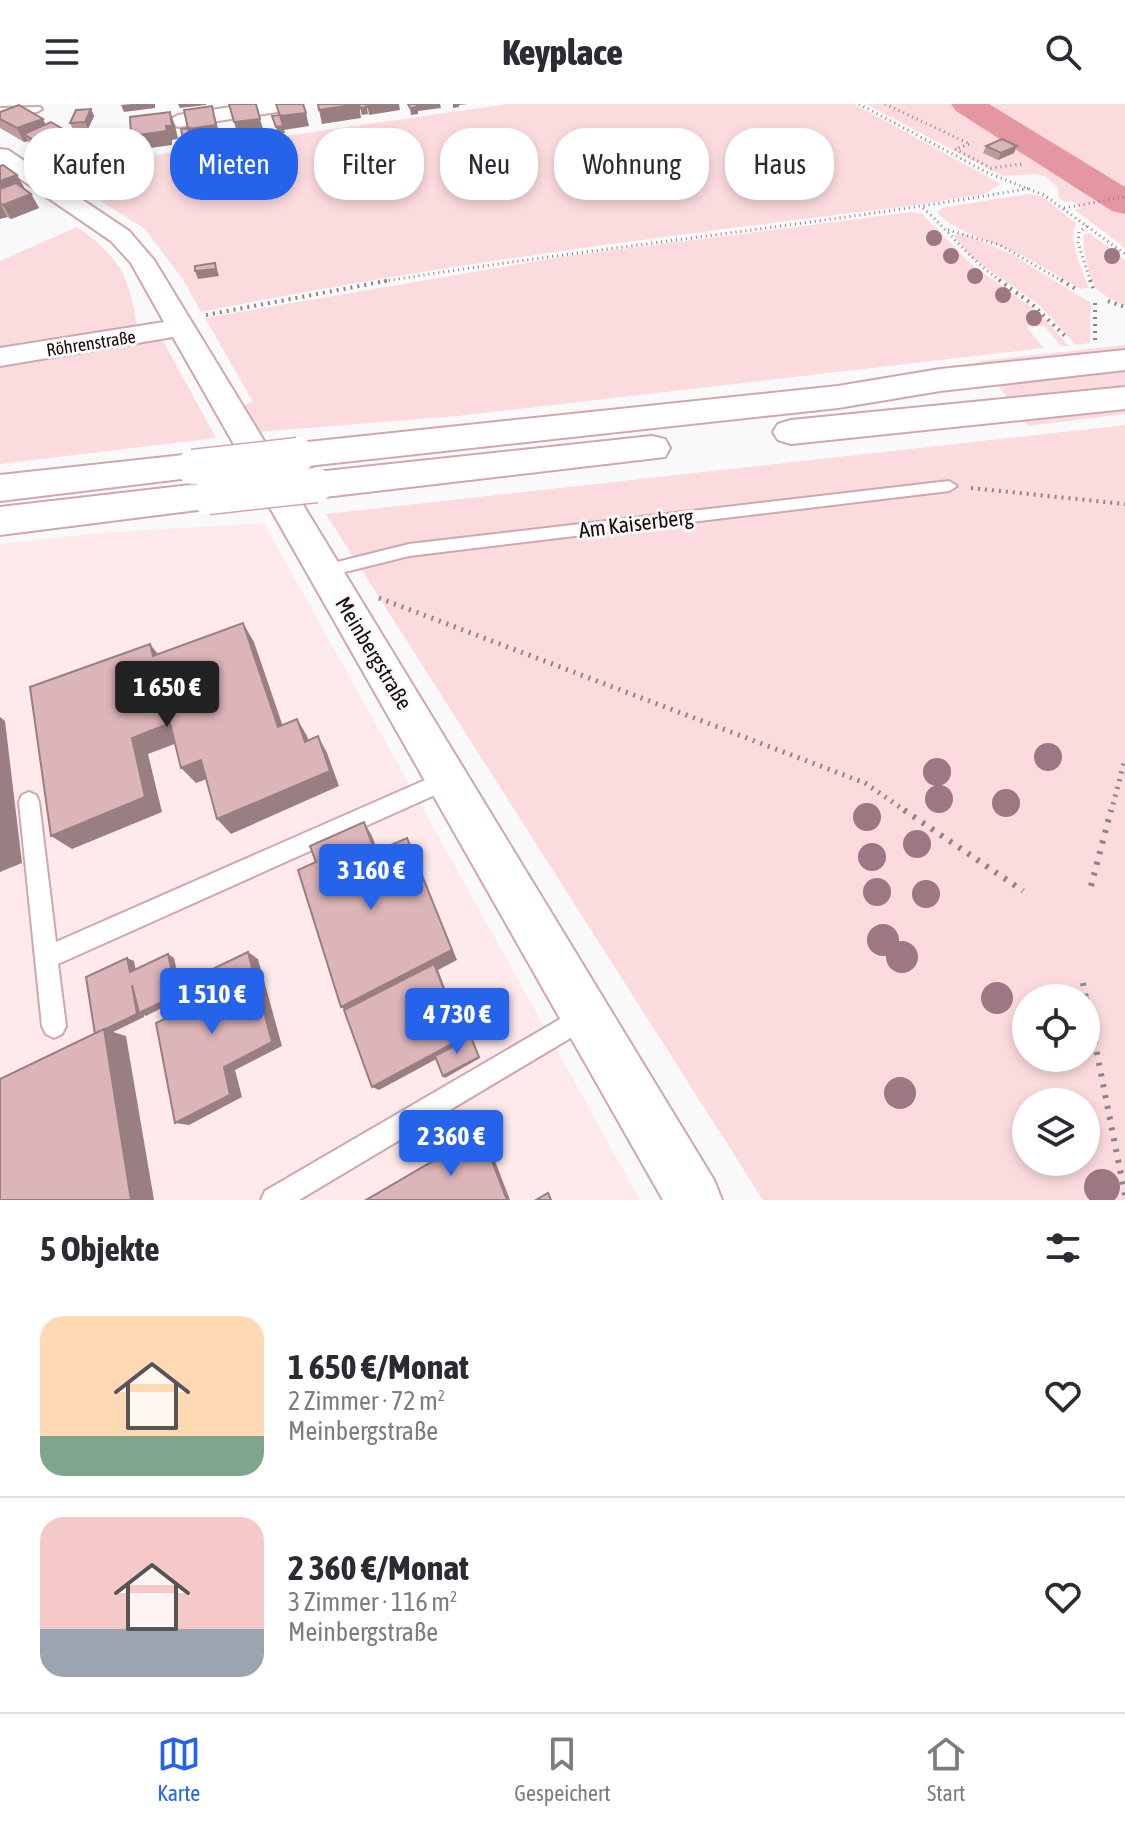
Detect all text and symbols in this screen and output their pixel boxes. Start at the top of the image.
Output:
icon: menu [40,30,84,74]
icon: search [1041,30,1085,74]
text: Keyplace [502,31,623,73]
chip: Kaufen [24,128,154,200]
chip: Mieten [170,128,298,200]
chip: Filter [314,128,424,200]
chip: Neu [440,128,538,200]
chip: Wohnung [554,128,709,200]
chip: Haus [725,128,834,200]
street label: Röhrenstraße [45,326,137,360]
street label: Am Kaiserberg [577,503,695,543]
street label: Meinbergstraße [330,592,418,714]
pin: 1 650 € [93,661,241,729]
text: 1 650 € [133,672,201,702]
pin: 3 160 € [297,844,445,912]
text: 3 160 € [337,855,405,885]
pin: 1 510 € [138,968,286,1036]
text: 1 510 € [178,979,246,1009]
map controls [1012,984,1100,1176]
button: locate [1012,984,1100,1072]
pin: 4 730 € [383,988,531,1056]
text: 4 730 € [423,999,491,1029]
button: layers [1012,1088,1100,1176]
pin: 2 360 € [377,1110,525,1178]
text: 2 360 € [417,1121,485,1151]
icon: filters [1041,1226,1085,1270]
text: 5 Objekte [40,1229,160,1268]
text: 1 650 €/Monat [288,1347,469,1386]
icon: home [104,1348,200,1444]
icon: heart [1041,1374,1085,1418]
text: 2 Zimmer · 72 m² [288,1386,445,1416]
text: Meinbergstraße [288,1416,438,1446]
text: 2 360 €/Monat [288,1548,469,1587]
icon: home [104,1549,200,1645]
icon: heart [1041,1575,1085,1619]
text: 3 Zimmer · 116 m² [288,1587,457,1617]
text: Meinbergstraße [288,1617,438,1647]
tab: Karte [157,1732,201,1806]
tab: Gespeichert [514,1732,611,1806]
tab: Start [924,1732,968,1806]

